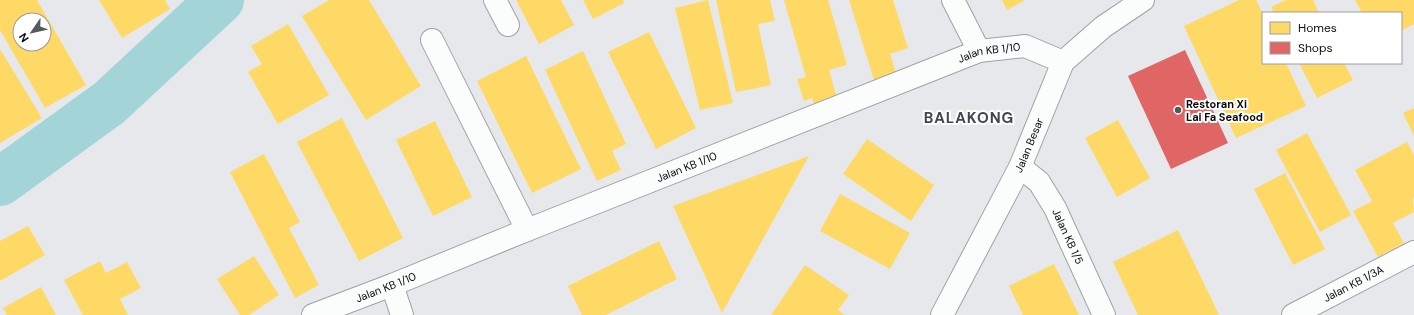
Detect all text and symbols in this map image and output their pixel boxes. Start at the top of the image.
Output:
north arrow [12,12,52,52]
legend [1262,12,1402,64]
text: Homes [1298,20,1337,36]
text: N [16,30,32,45]
street label: Jalan KB 1/10 [956,40,1021,66]
text: Shops [1298,40,1333,56]
place label: Restoran Xi Lai Fa Seafood [1186,97,1263,124]
marker: Restoran Xi Lai Fa Seafood [1173,105,1183,115]
district label: BALAKONG [924,108,1014,128]
street label: Jalan Besar [1011,116,1046,175]
street label: Jalan KB 1/10 [654,148,719,185]
street label: Jalan KB 1/5 [1049,207,1087,267]
street label: Jalan KB 1/3A [1321,262,1386,305]
street label: Jalan KB 1/10 [354,269,418,305]

